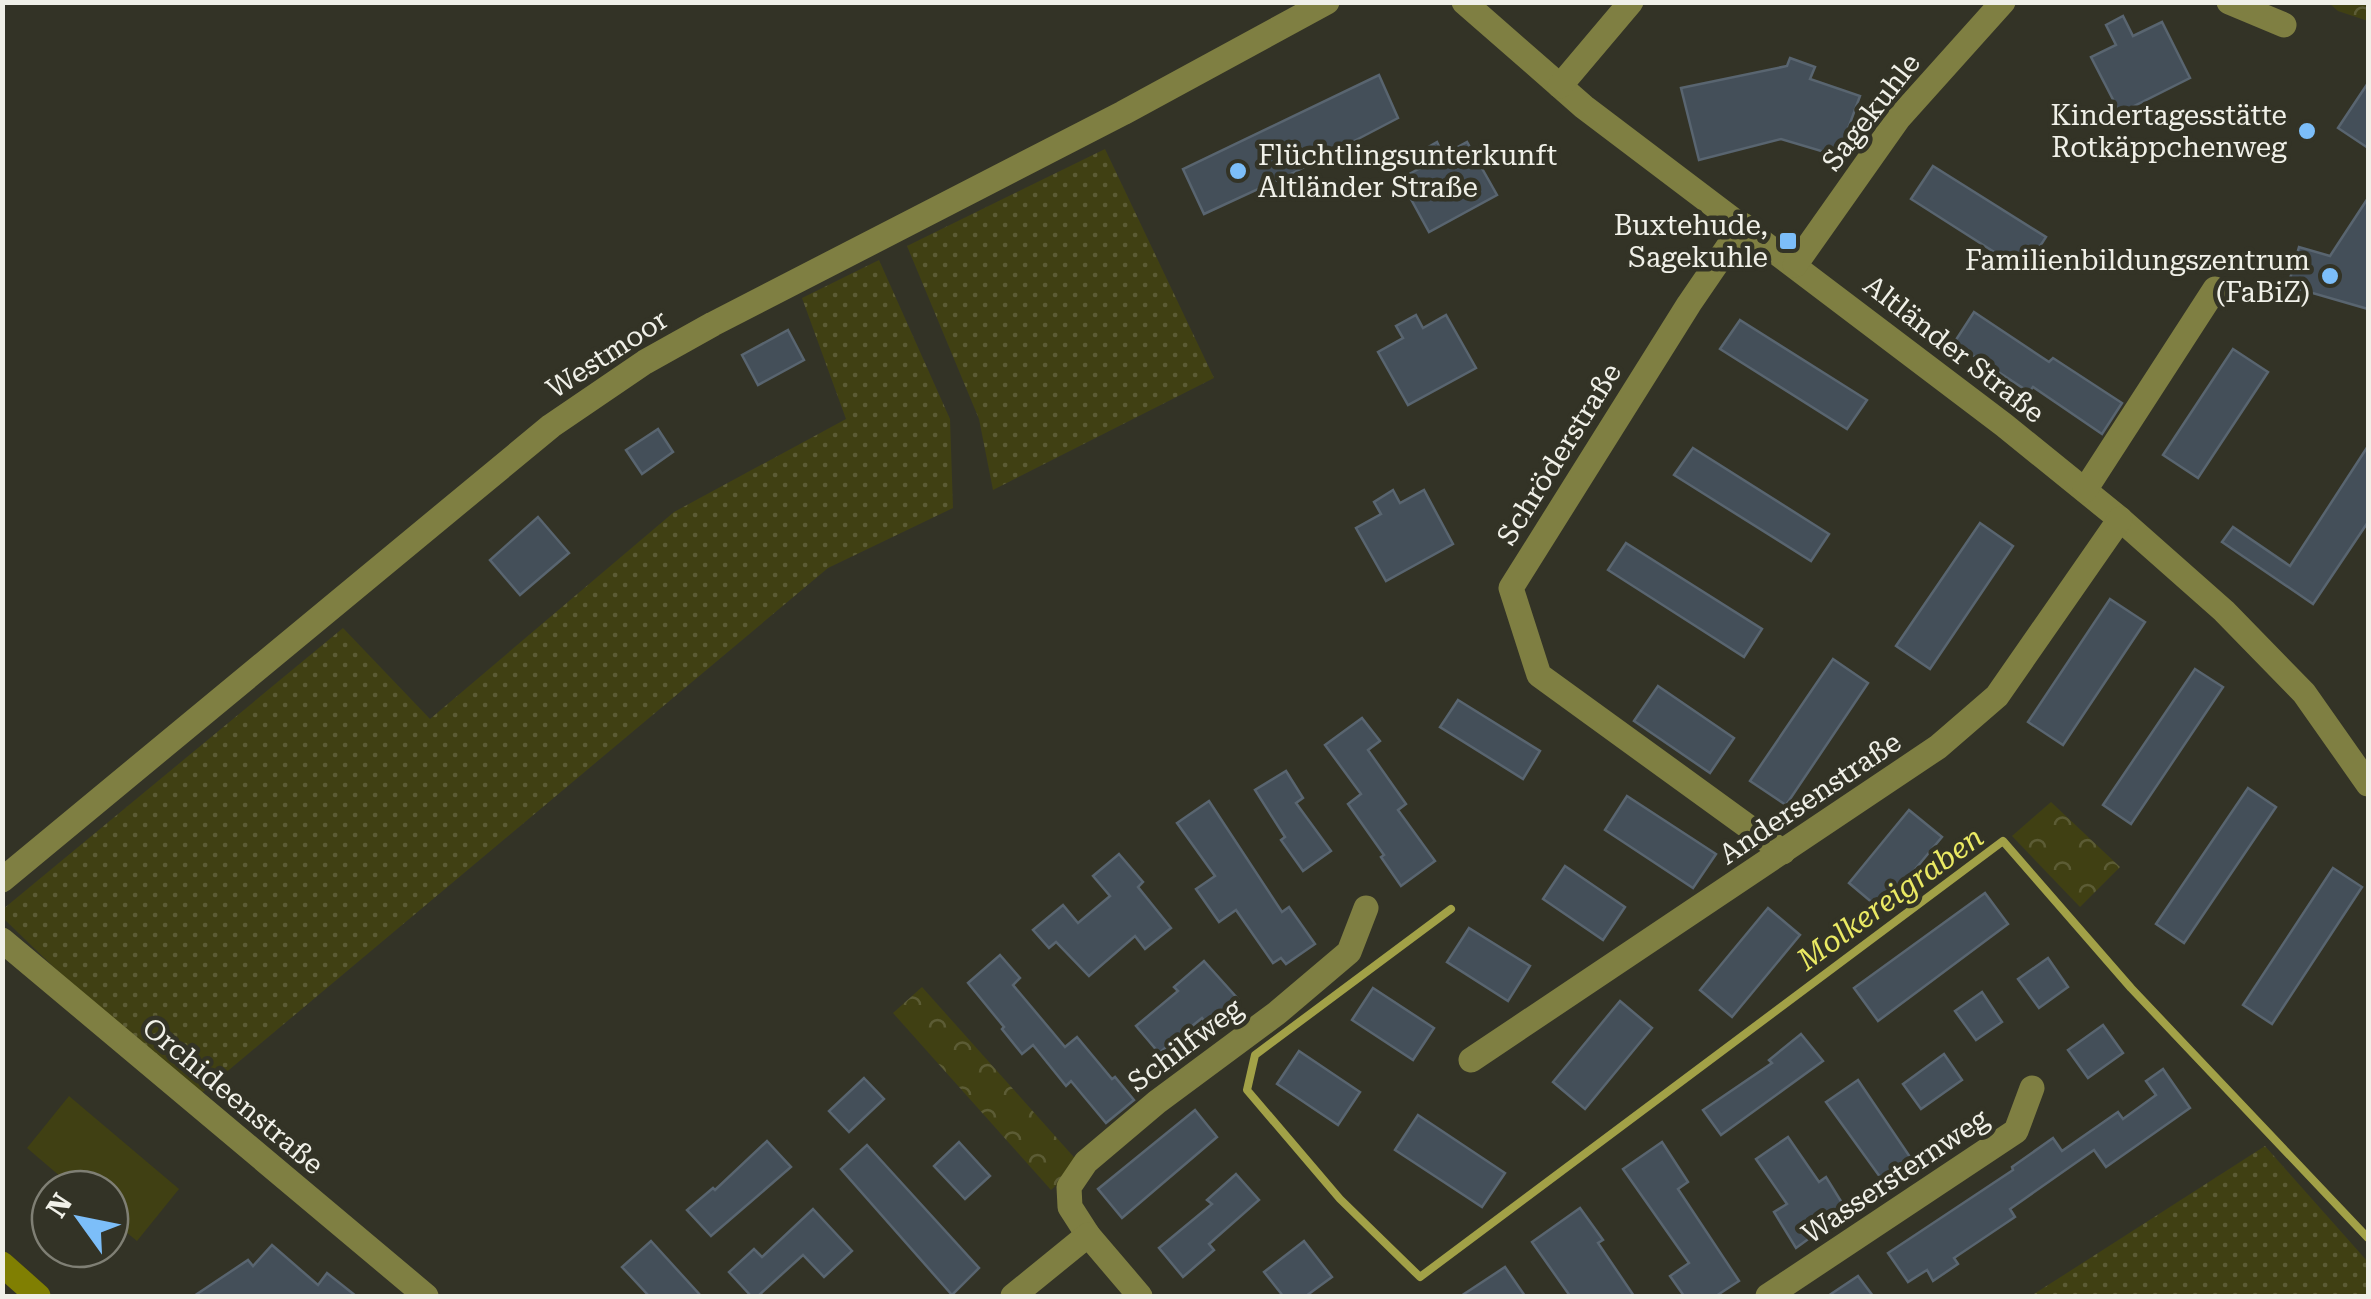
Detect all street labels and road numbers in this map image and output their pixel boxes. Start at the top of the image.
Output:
street label: Sagekuhle [1815,47,1927,177]
street label: Altländer Straße [1857,268,2051,430]
street label: Westmoor [540,303,674,405]
street label: Schröderstraße [1490,357,1628,551]
street label: Andersenstraße [1713,725,1907,871]
street label: Schilfweg [1121,991,1249,1099]
street label: Orchideenstraße [136,1011,330,1181]
street label: Wassersternweg [1796,1101,1994,1250]

